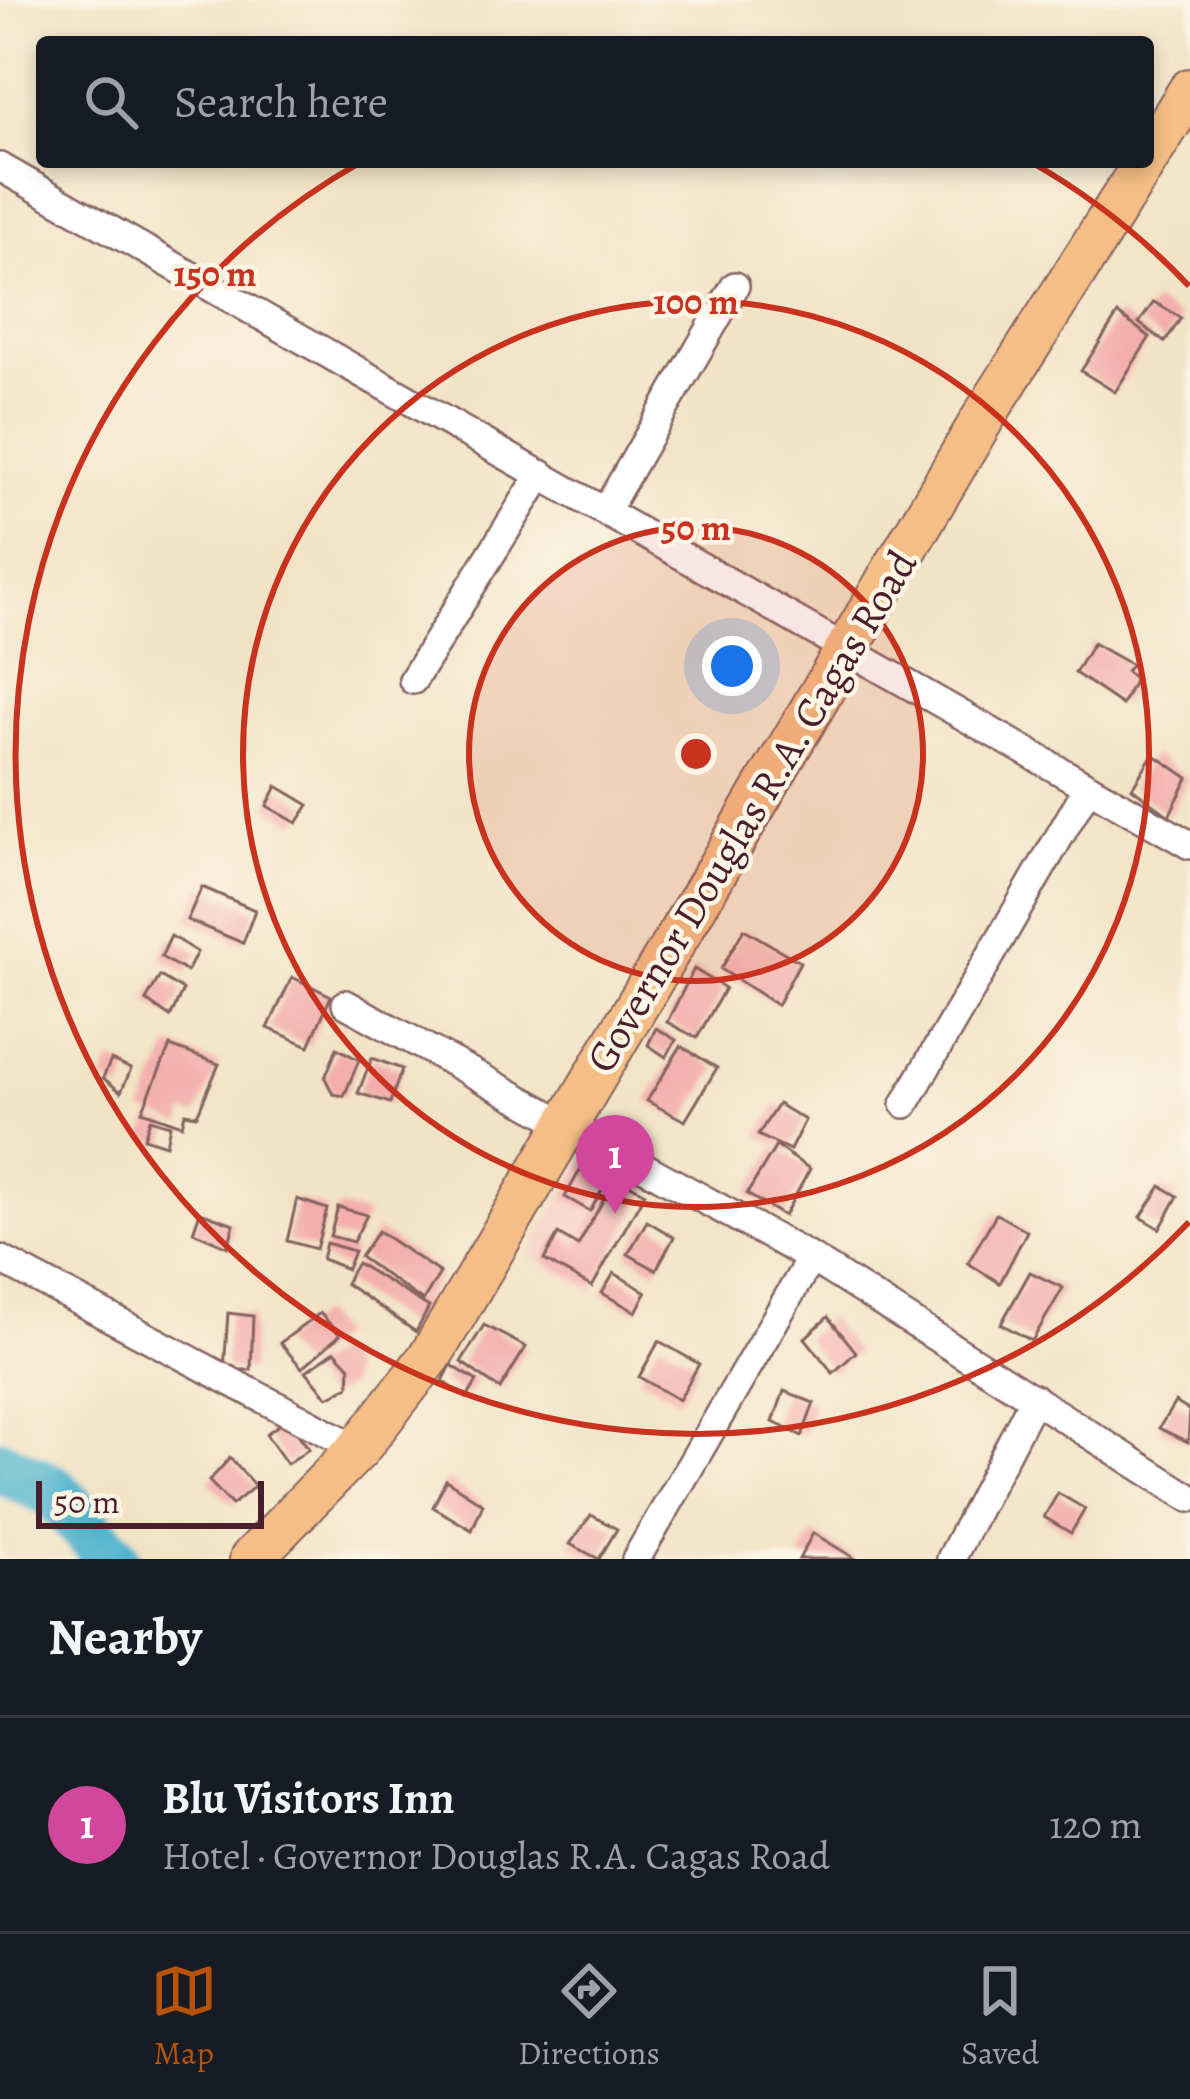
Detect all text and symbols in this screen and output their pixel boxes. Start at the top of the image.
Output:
search box [36,36,1154,168]
icon: search [78,69,144,135]
text: Search here [174,71,388,133]
text: 150 m [174,249,256,298]
text: 100 m [653,277,739,326]
text: 50 m [661,503,731,552]
street label: Governor Douglas R.A. Cagas Road [572,539,930,1083]
your location [702,636,762,696]
centre of rings [675,733,717,775]
pin: 1 [576,1115,654,1214]
scale bar [36,1475,264,1528]
text: 50 m [54,1479,120,1524]
text: Nearby [48,1602,202,1672]
text: Blu Visitors Inn [162,1767,455,1829]
text: 1 [80,1798,94,1851]
text: 120 m [1049,1798,1142,1851]
text: Hotel · Governor Douglas R.A. Cagas Road [162,1829,830,1882]
tab: Map [151,1958,217,2075]
tab: Directions [518,1958,660,2075]
tab: Saved [961,1958,1039,2075]

